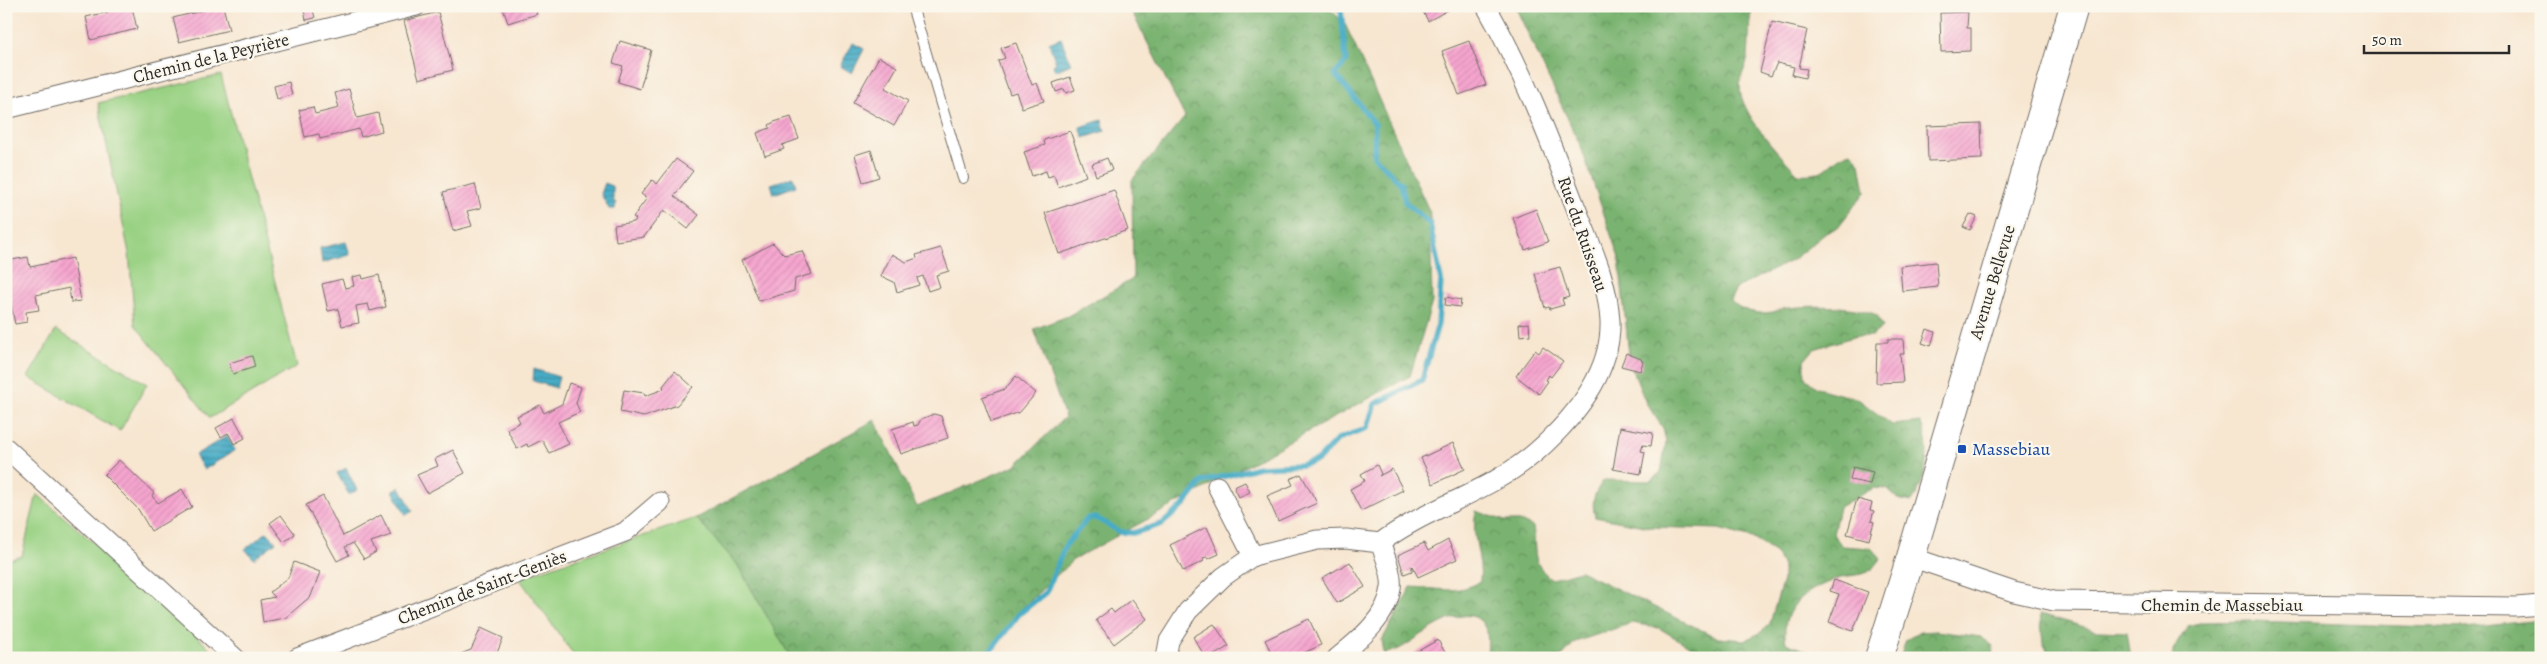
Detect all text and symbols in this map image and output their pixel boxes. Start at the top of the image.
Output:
scale bar [2364,22,2510,54]
street label: Chemin de la Peyrière [130,27,292,89]
text: 50 m [2372,30,2402,50]
street label: Rue du Ruisseau [1552,173,1614,295]
street label: Avenue Bellevue [1963,222,2021,343]
place label: Massebiau [1972,437,2051,461]
marker: Massebiau [1956,443,1968,455]
street label: Chemin de Saint-Geniès [394,544,570,630]
street label: Chemin de Massebiau [2141,593,2303,617]

